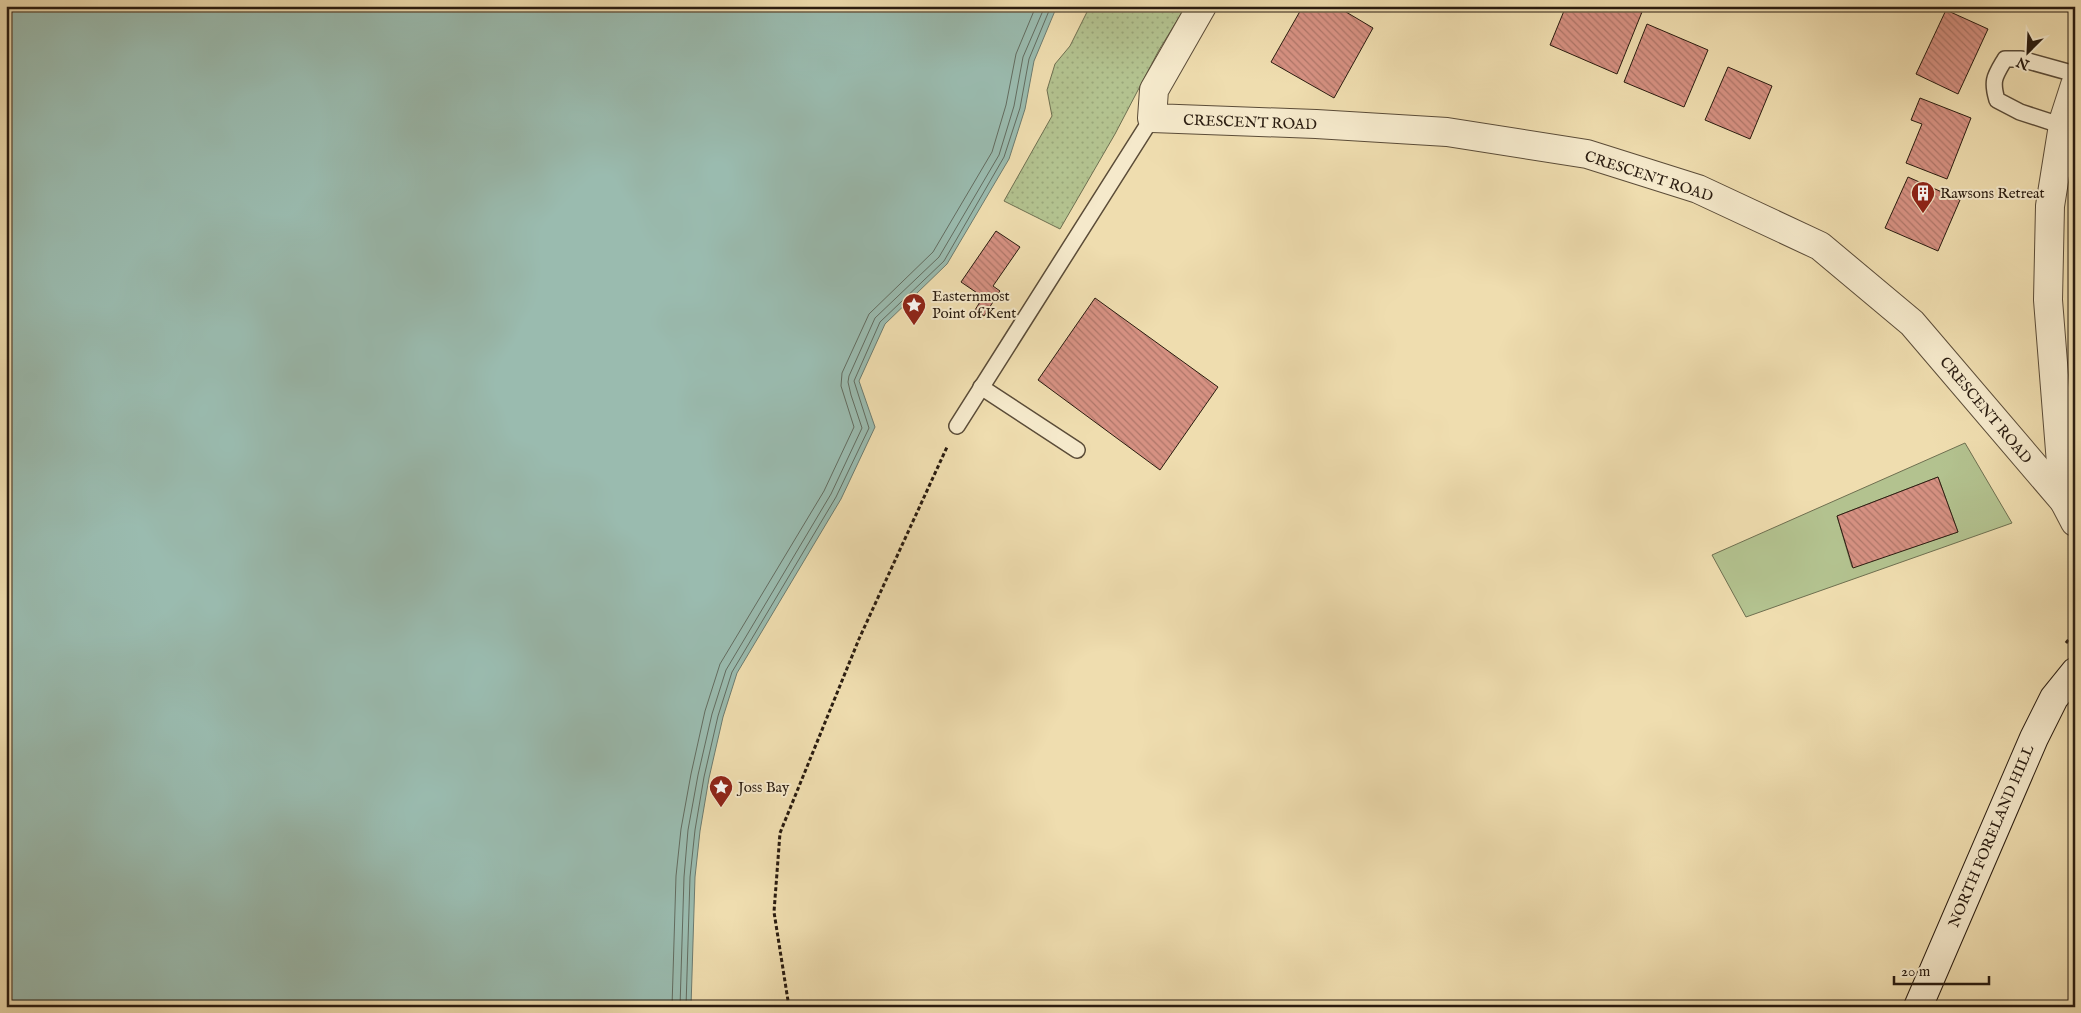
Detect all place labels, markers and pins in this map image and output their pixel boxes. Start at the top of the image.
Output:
building icon: Rawsons Retreat [1910,180,1936,214]
place label: Rawsons Retreat [1940,184,2045,203]
place label: Easternmost Point of Kent [932,287,1016,323]
place icon: Easternmost Point of Kent [901,292,927,326]
place icon: Joss Bay [708,774,734,808]
place label: Joss Bay [736,778,790,797]

